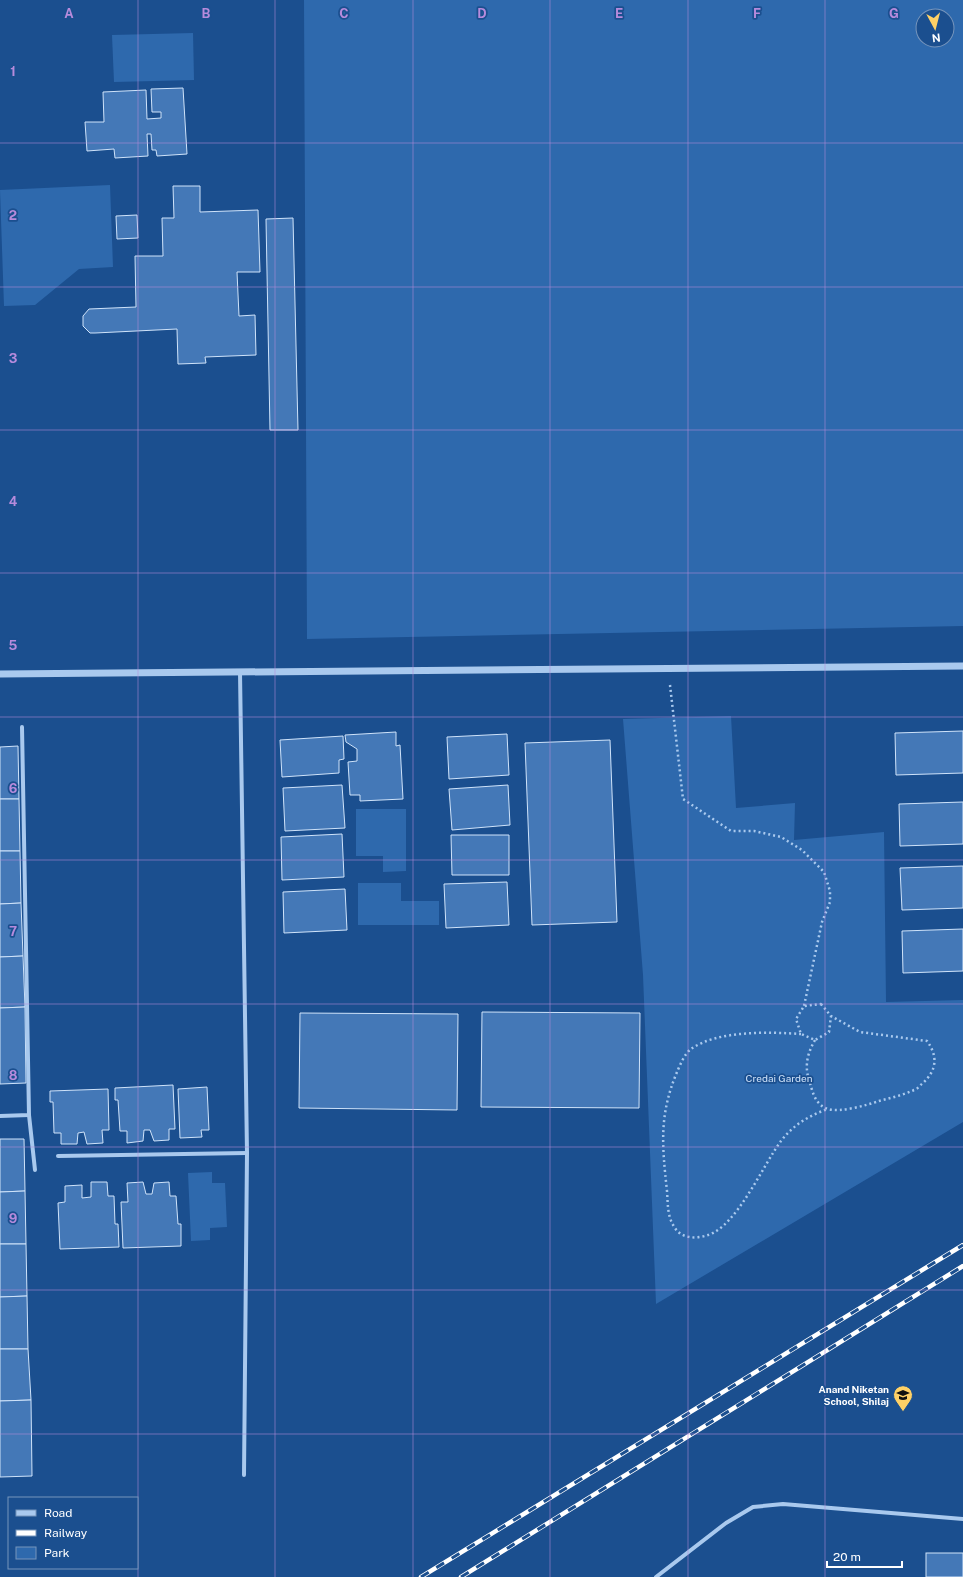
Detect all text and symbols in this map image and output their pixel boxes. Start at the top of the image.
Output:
text: A [64,6,74,21]
text: B [202,6,211,21]
text: C [339,6,349,21]
text: D [477,6,487,21]
text: E [615,6,623,21]
text: F [753,6,761,21]
text: G [889,6,899,21]
north arrow [915,8,955,48]
text: N [931,31,941,44]
text: 1 [10,64,16,79]
text: 2 [9,208,17,223]
text: 3 [9,351,18,366]
text: 4 [9,494,18,509]
text: 5 [9,638,18,653]
text: 6 [9,781,18,796]
text: 7 [9,924,17,939]
text: 8 [9,1068,18,1083]
park label: Credai Garden [746,1072,813,1084]
text: 9 [9,1211,17,1226]
place label: Anand Niketan School, Shilaj [819,1383,889,1407]
school or university icon: Anand Niketan School, Shilaj [892,1384,914,1412]
legend [8,1497,138,1569]
text: Road [44,1506,72,1520]
text: Railway [44,1526,88,1540]
scale bar [827,1543,902,1569]
text: Park [44,1546,70,1560]
text: 20 m [833,1550,861,1564]

